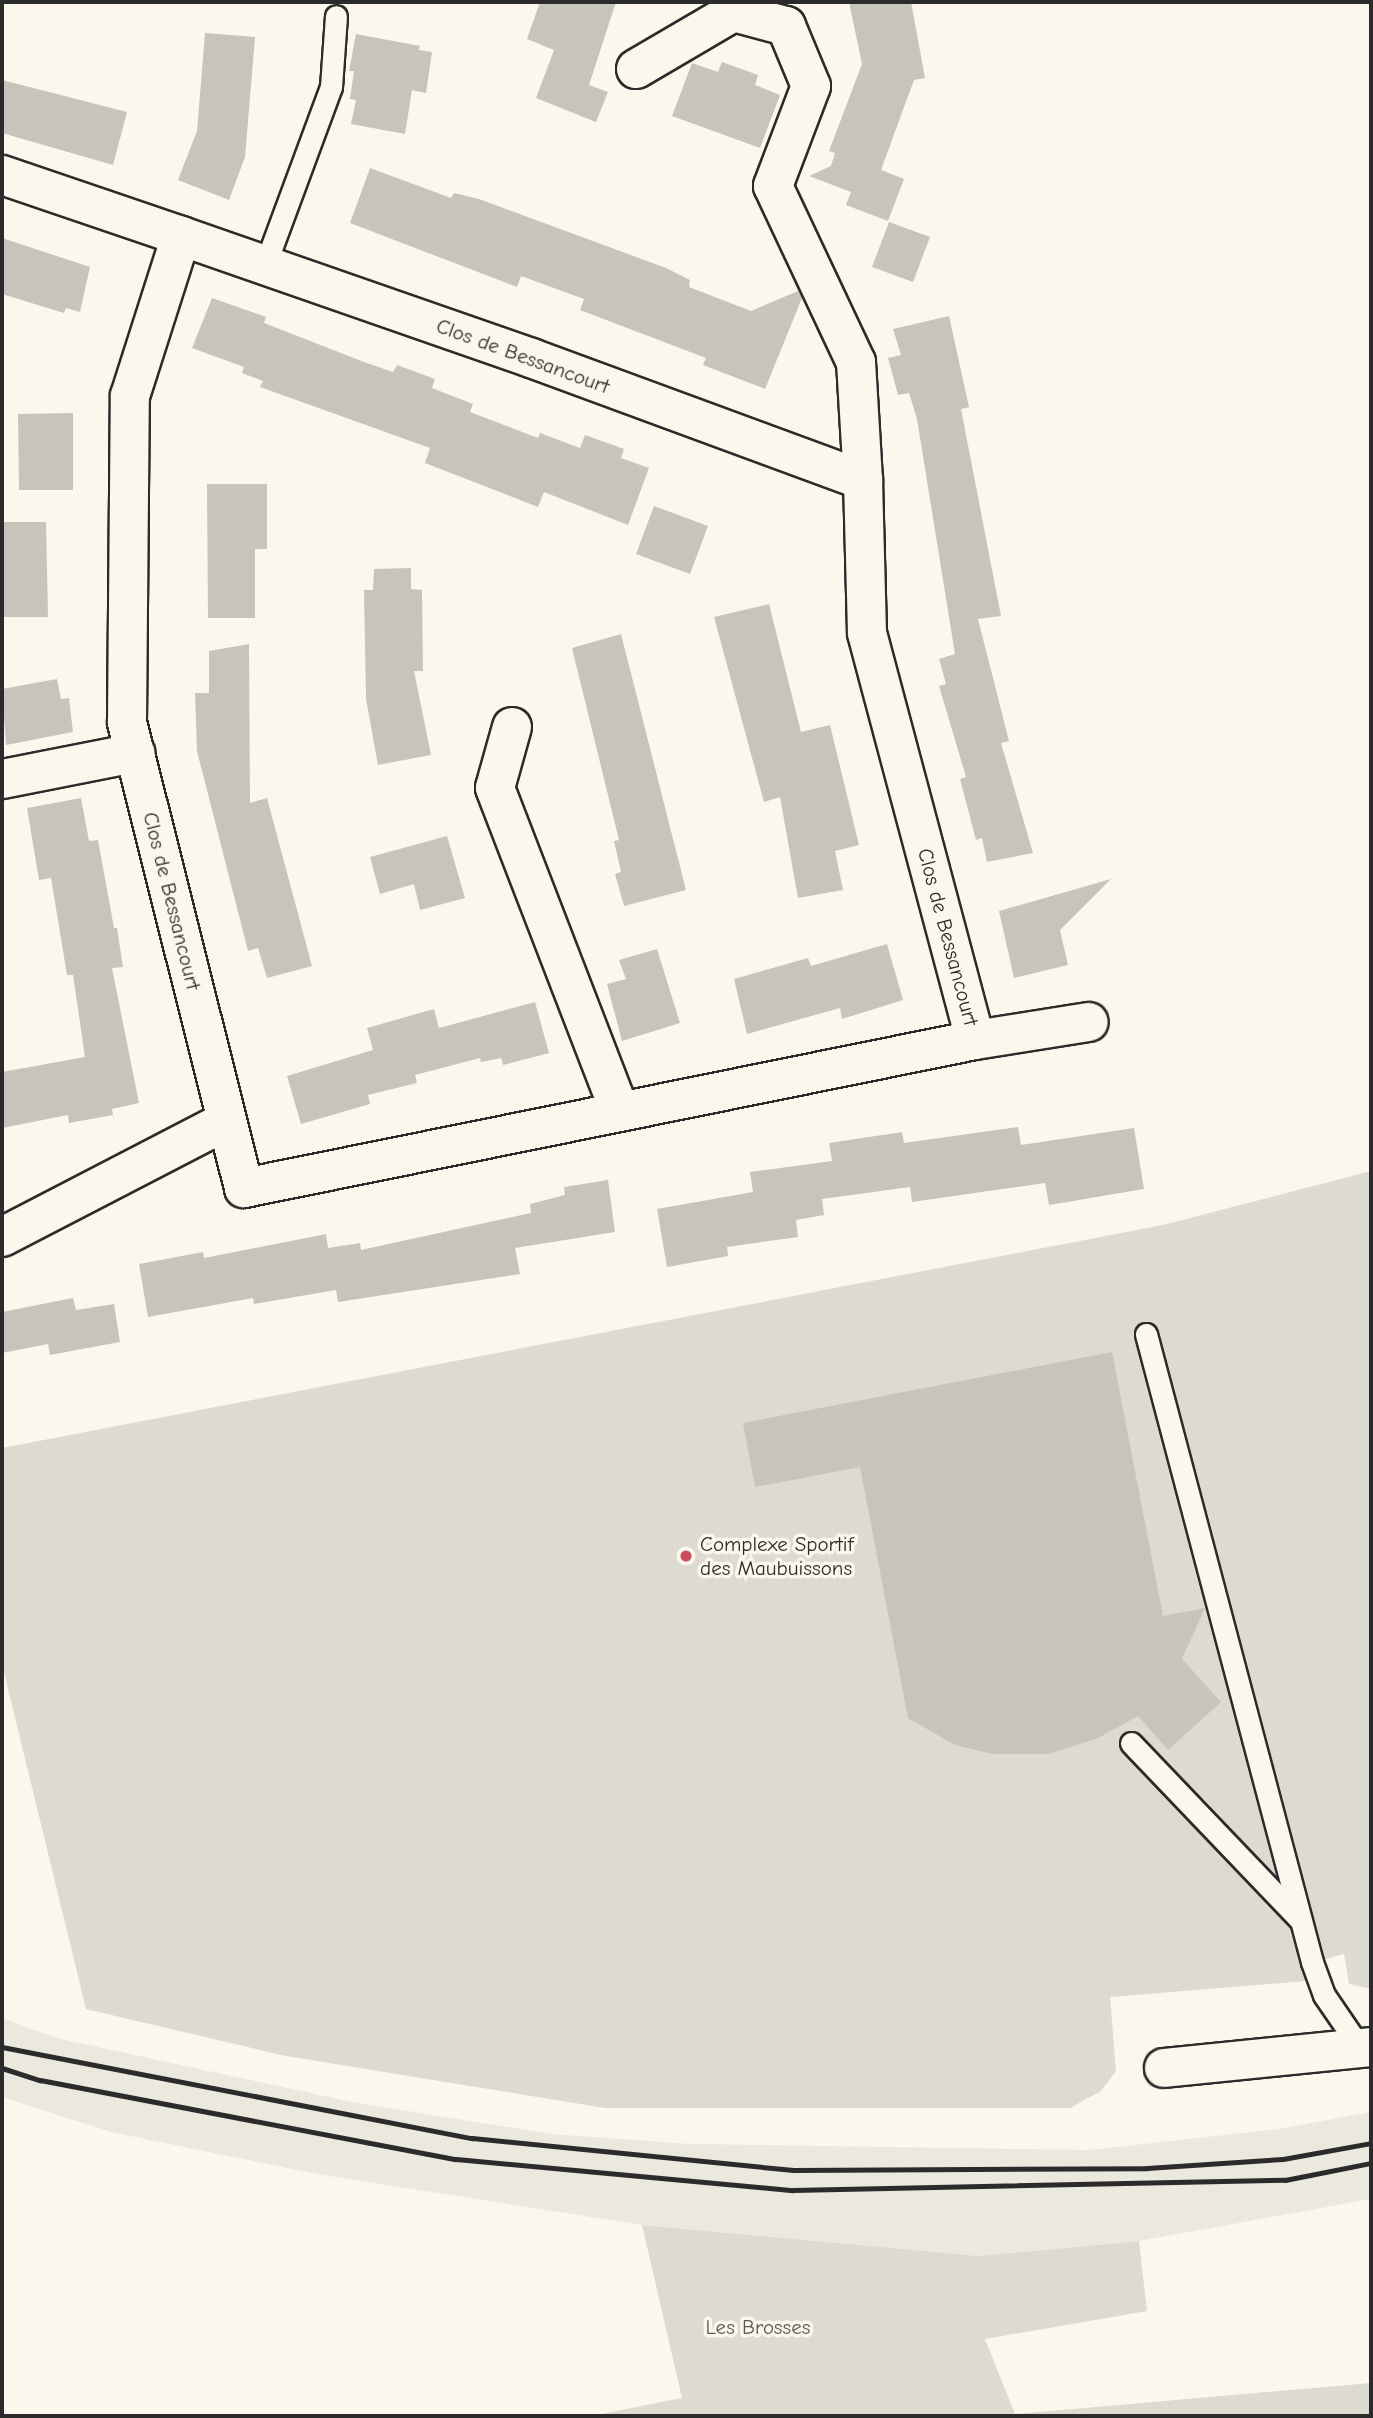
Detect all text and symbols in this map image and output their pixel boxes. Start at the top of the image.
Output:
street label: Clos de Bessancourt [433,313,613,399]
street label: Clos de Bessancourt [138,809,206,993]
street label: Clos de Bessancourt [912,846,984,1028]
place label: Complexe Sportif des Maubuissons [700,1531,853,1581]
marker: Complexe Sportif des Maubuissons [678,1548,694,1564]
park label: Les Brosses [705,2314,811,2340]

